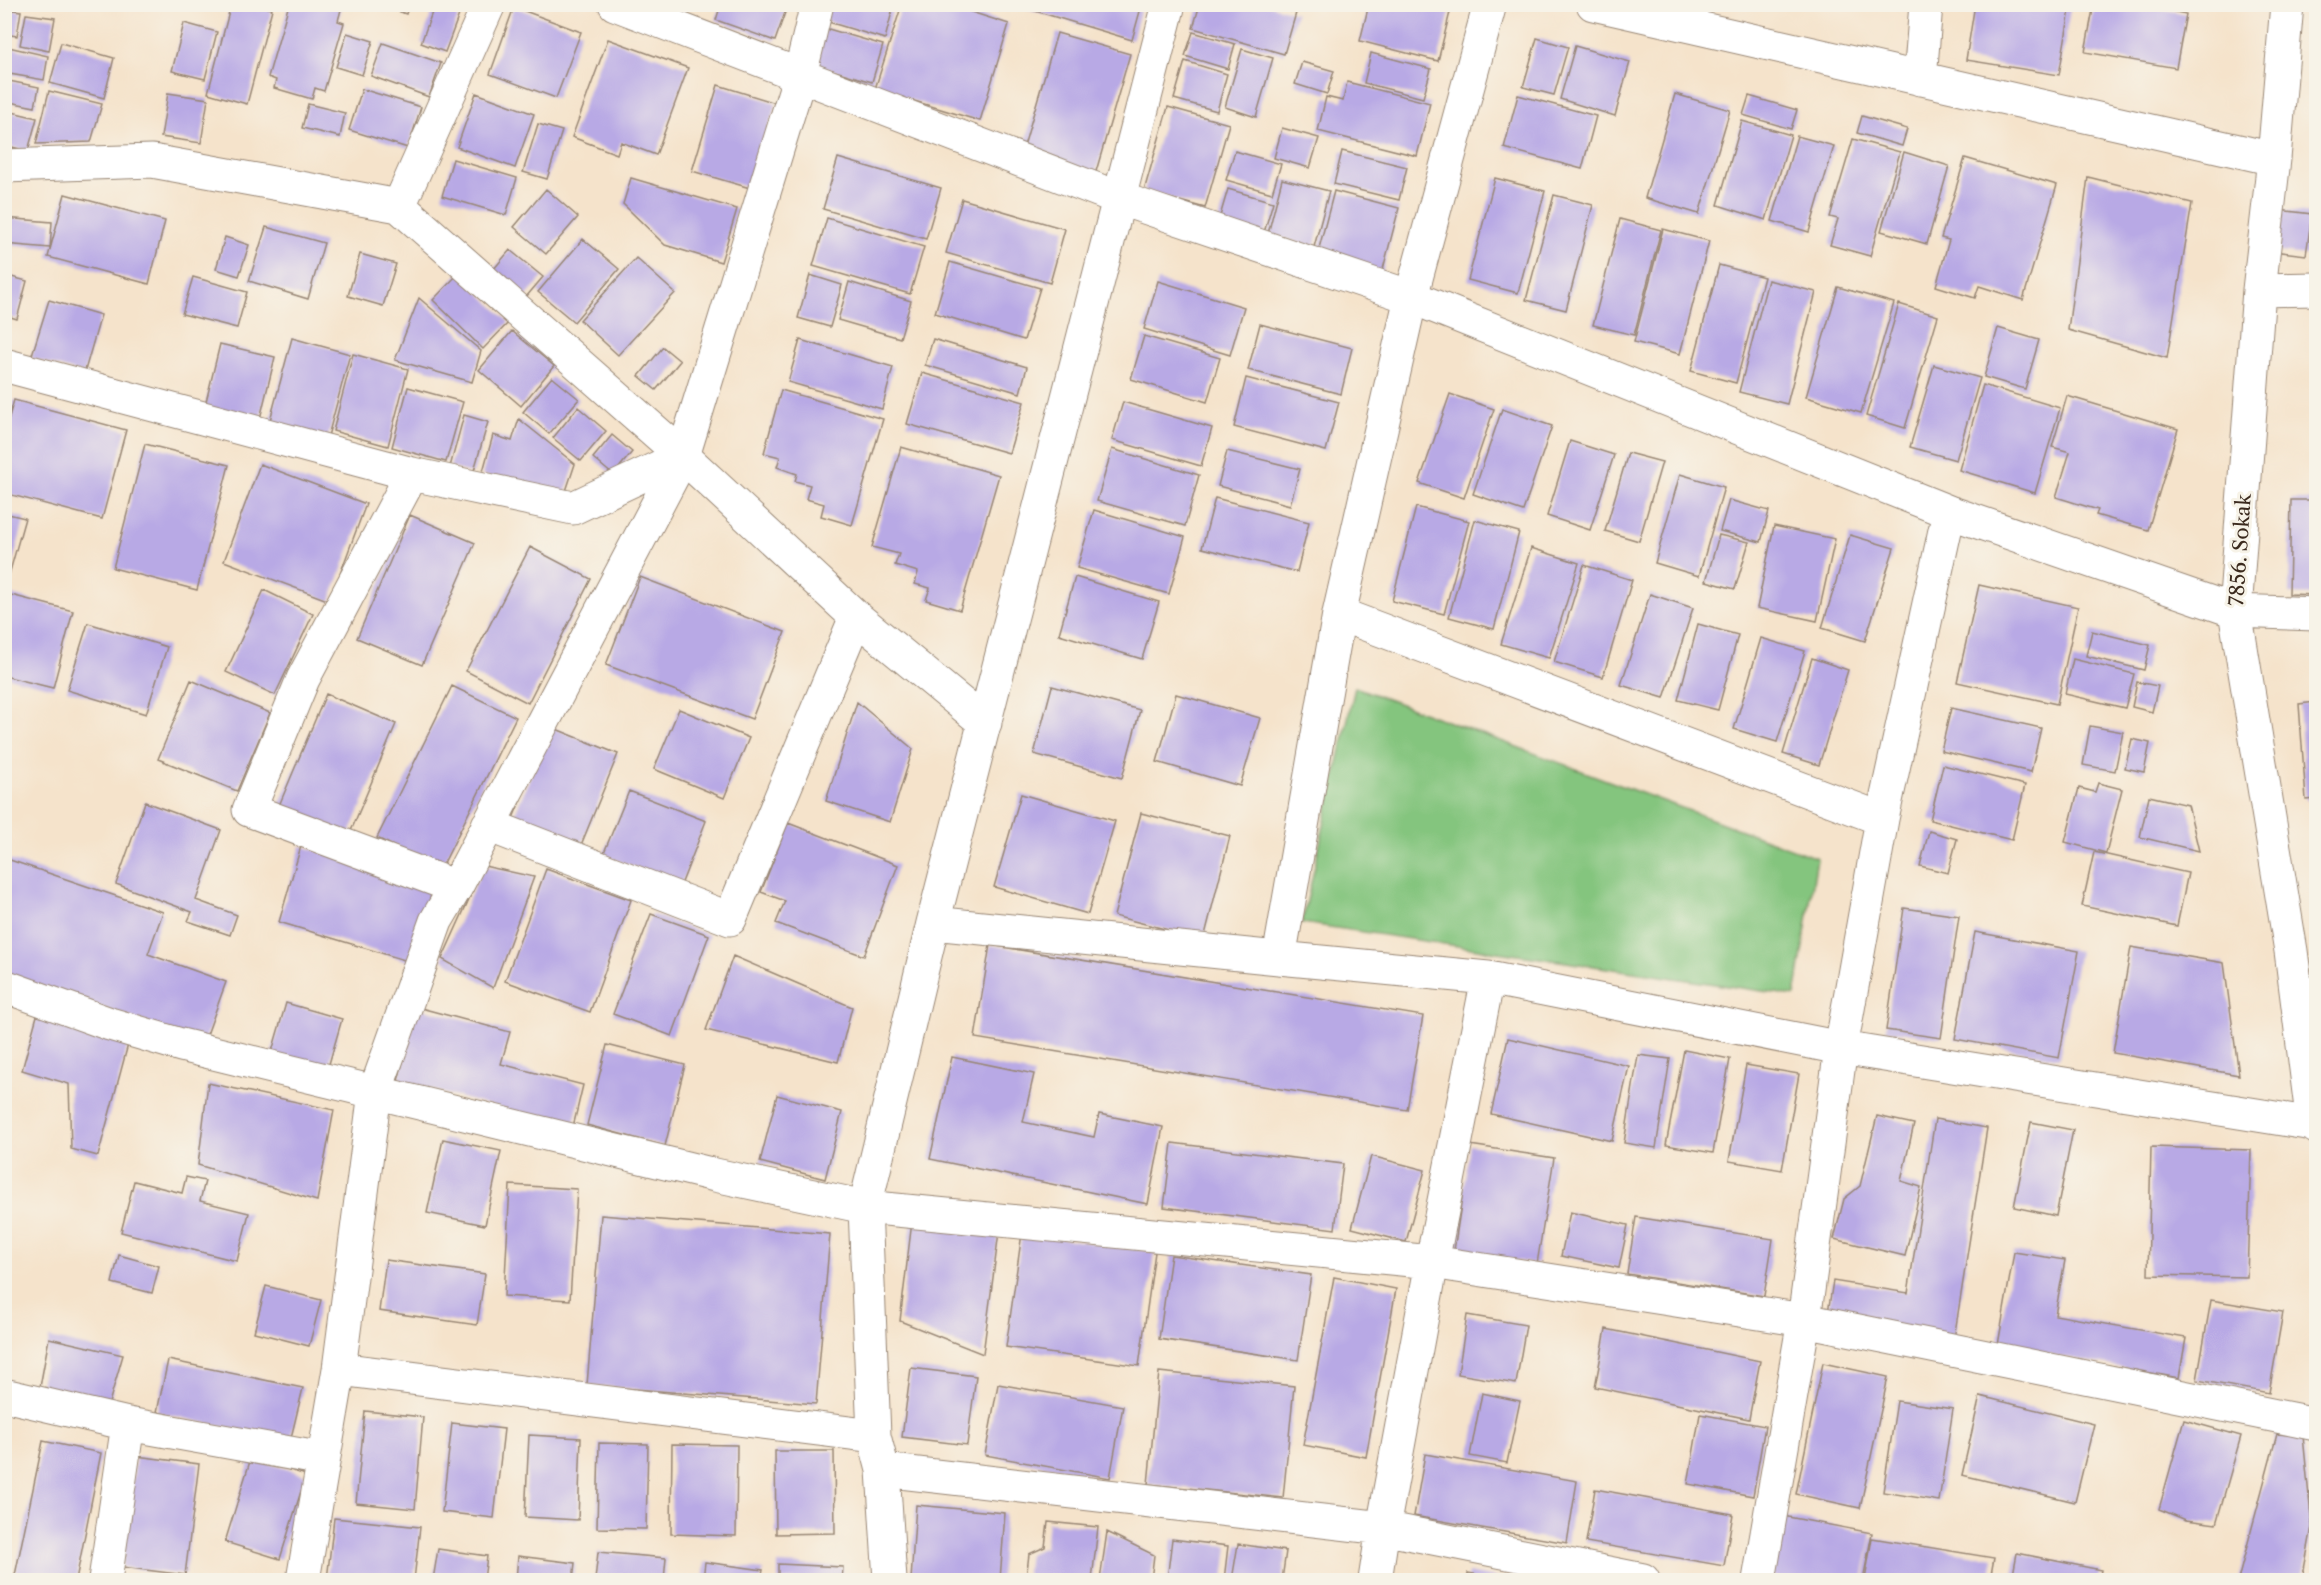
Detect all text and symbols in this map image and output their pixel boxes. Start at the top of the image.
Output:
street label: 7856. Sokak [2224,492,2256,607]

